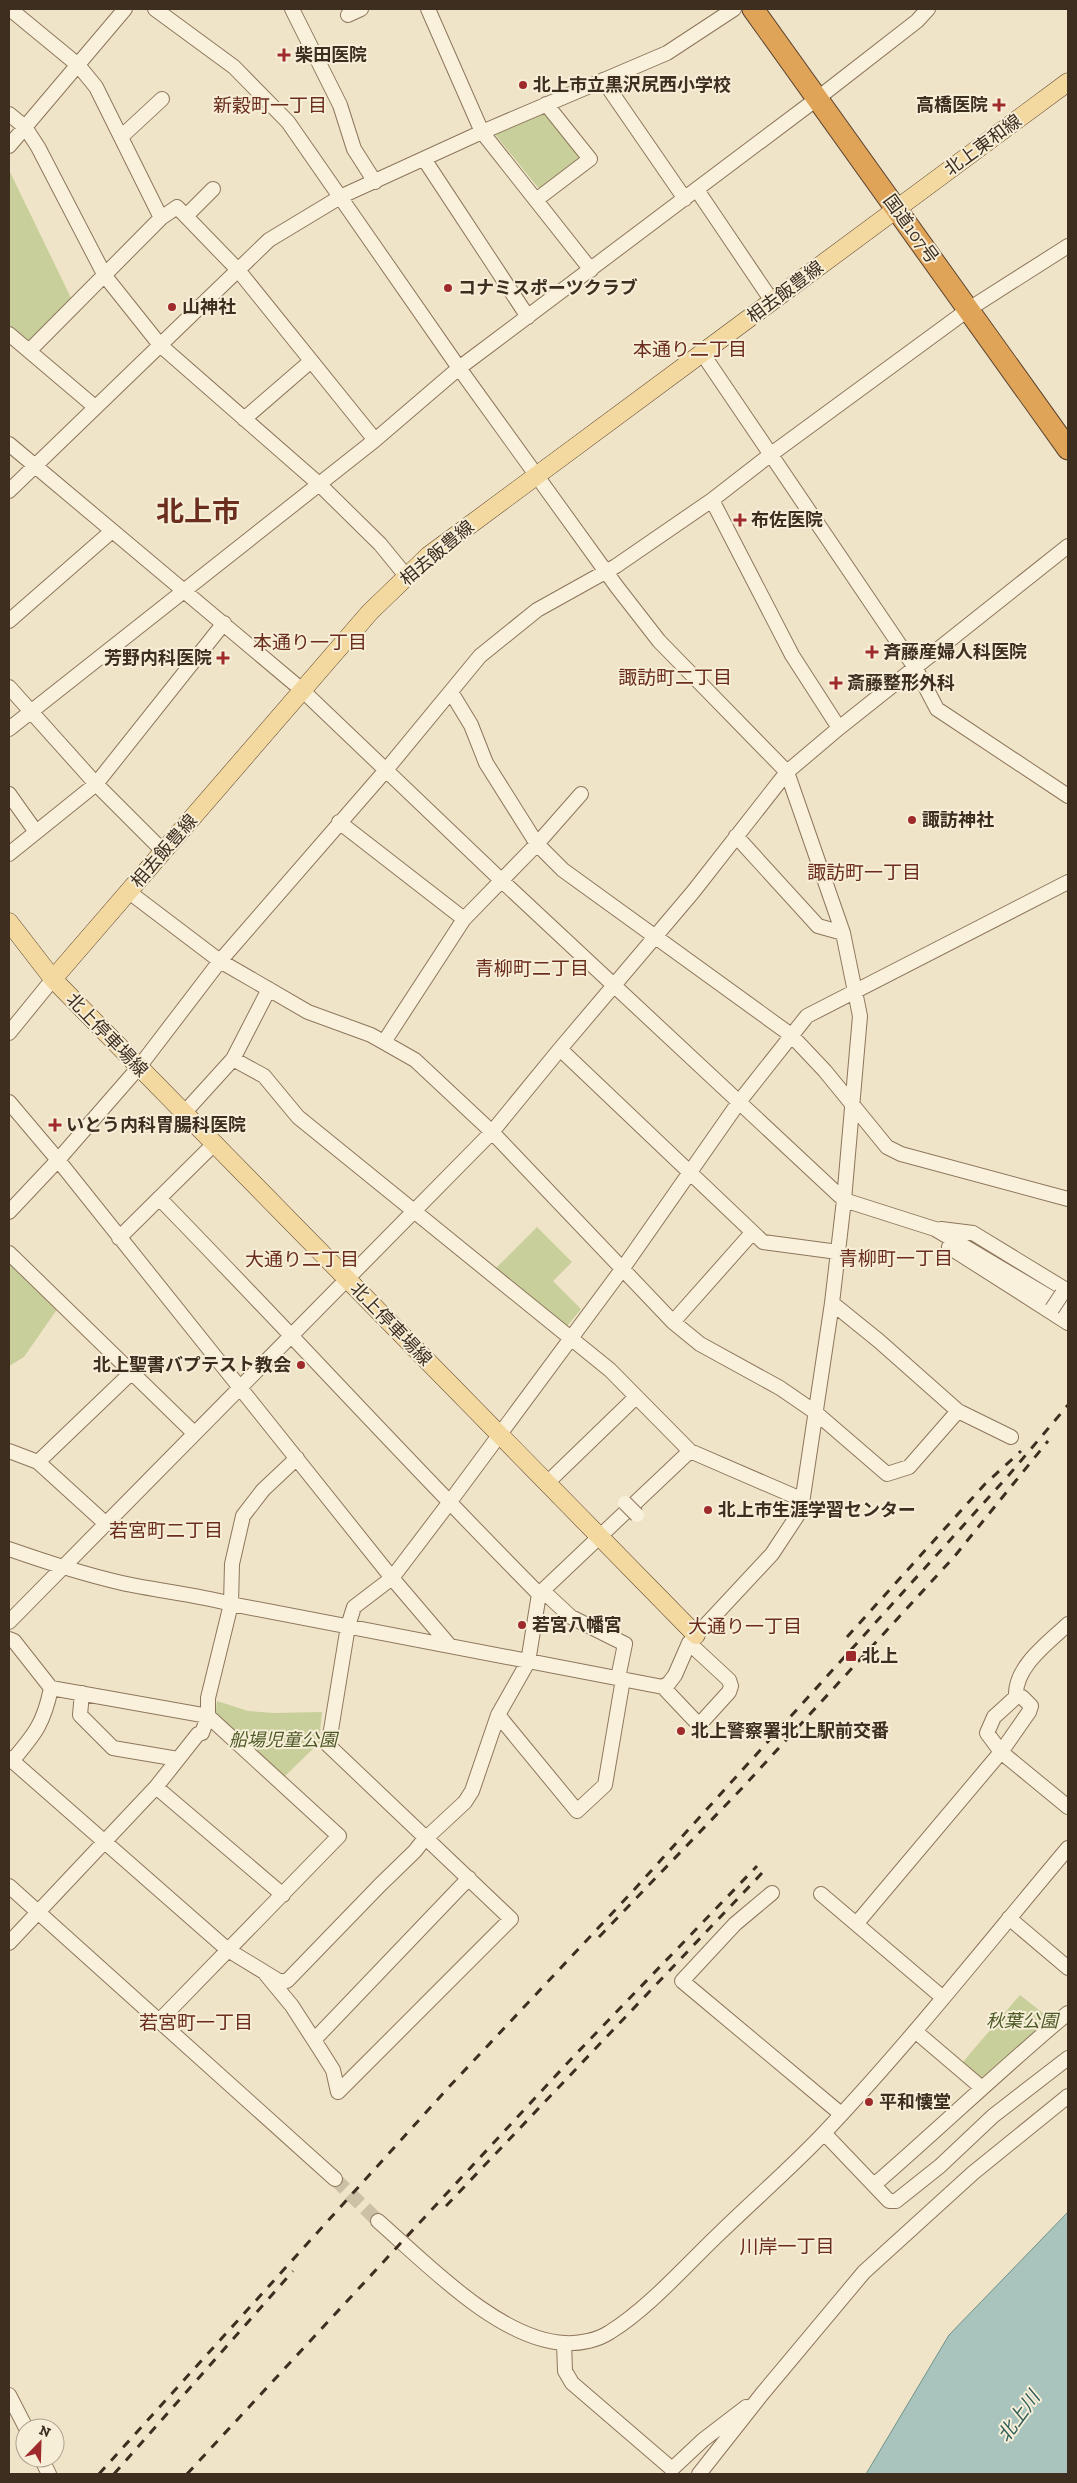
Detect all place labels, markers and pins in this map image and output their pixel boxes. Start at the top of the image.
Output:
place label: 柴田医院 [295,44,367,66]
marker: 柴田医院 [277,48,291,62]
place label: 北上市立黒沢尻西小学校 [533,74,731,96]
marker: 北上市立黒沢尻西小学校 [517,79,529,91]
place label: 高橋医院 [916,94,988,116]
marker: 高橋医院 [992,98,1006,112]
place label: コナミスポーツクラブ [458,277,638,299]
marker: コナミスポーツクラブ [442,282,454,294]
place label: 山神社 [182,296,236,318]
marker: 山神社 [166,301,178,313]
place label: 布佐医院 [751,509,823,531]
marker: 布佐医院 [733,513,747,527]
place label: 斉藤産婦人科医院 [883,641,1027,663]
marker: 斉藤産婦人科医院 [865,645,879,659]
place label: 芳野内科医院 [104,647,212,669]
marker: 芳野内科医院 [216,651,230,665]
place label: 斎藤整形外科 [847,672,955,694]
marker: 斎藤整形外科 [829,676,843,690]
place label: 諏訪神社 [922,809,994,831]
marker: 諏訪神社 [906,814,918,826]
place label: いとう内科胃腸科医院 [66,1114,246,1136]
marker: いとう内科胃腸科医院 [48,1118,62,1132]
place label: 北上聖書バプテスト教会 [93,1354,291,1376]
marker: 北上聖書バプテスト教会 [295,1359,307,1371]
place label: 北上市生涯学習センター [718,1499,916,1521]
marker: 北上市生涯学習センター [702,1504,714,1516]
place label: 若宮八幡宮 [532,1614,622,1636]
marker: 若宮八幡宮 [516,1619,528,1631]
place label: 北上 [862,1645,898,1667]
marker: 北上 [844,1649,858,1663]
place label: 北上警察署北上駅前交番 [691,1720,889,1742]
marker: 北上警察署北上駅前交番 [675,1725,687,1737]
place label: 平和懐堂 [879,2091,951,2113]
marker: 平和懐堂 [863,2096,875,2108]

